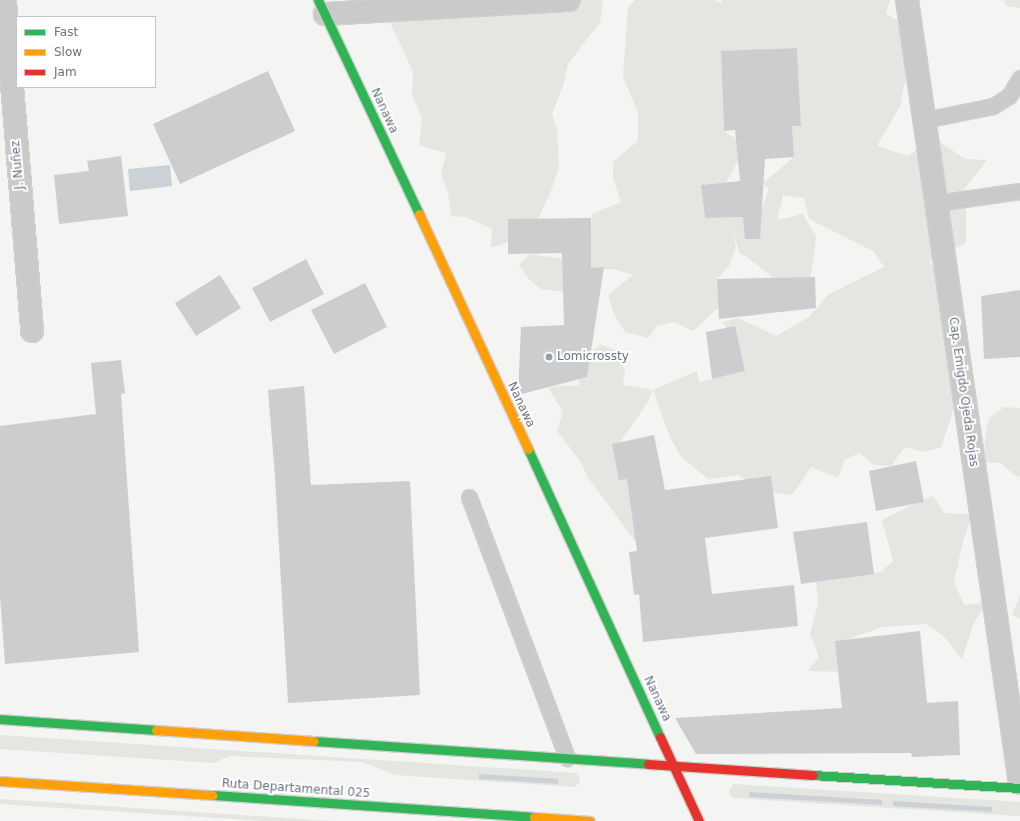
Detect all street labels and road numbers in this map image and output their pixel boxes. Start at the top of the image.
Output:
street label: Nanawa [367,86,401,136]
street label: J. Nuñez [9,140,27,190]
street label: Cap. Emigdo Ojeda Rojas [945,316,981,468]
street label: Nanawa [504,380,538,430]
street label: Nanawa [640,674,674,724]
street label: Ruta Departamental 025 [221,777,371,801]

